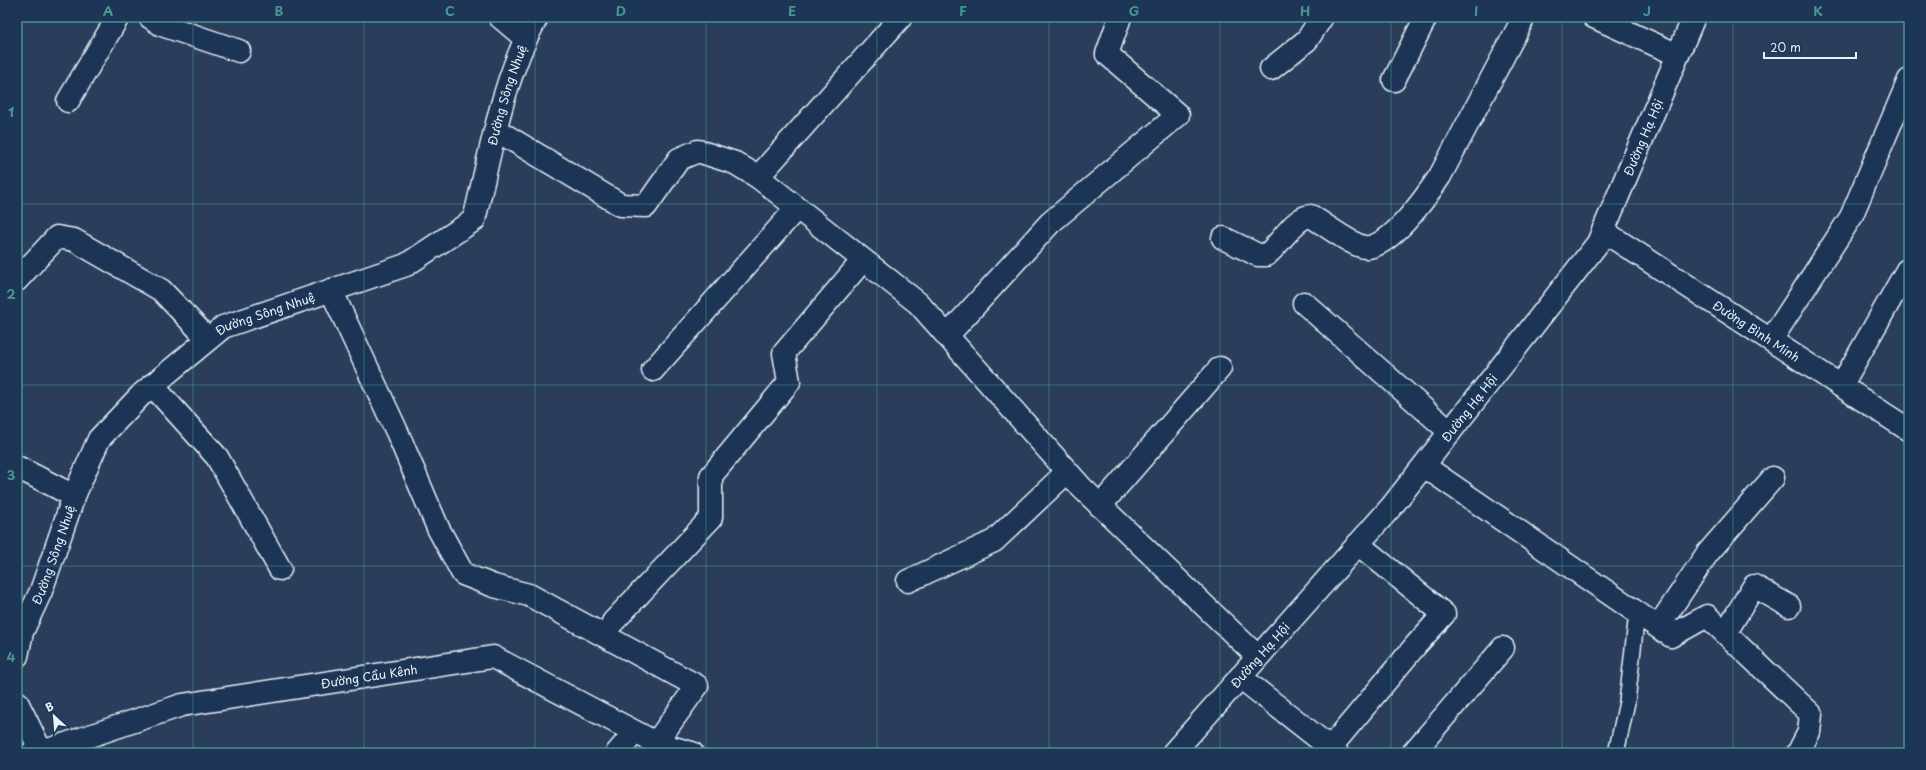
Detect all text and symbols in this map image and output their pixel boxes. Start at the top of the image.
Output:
text: A [103,1,113,20]
text: B [275,1,284,20]
text: C [445,1,455,20]
text: D [616,1,626,20]
text: E [788,1,796,20]
text: F [959,1,967,20]
text: G [1129,1,1139,20]
text: H [1300,1,1310,20]
text: I [1474,1,1478,20]
text: J [1643,1,1651,20]
text: K [1813,1,1823,20]
scale bar [1764,34,1856,60]
text: 20 m [1770,38,1801,56]
street label: Đường Sông Nhuệ [483,41,531,147]
street label: Đường Hạ Hội [1619,96,1667,179]
text: 1 [8,102,14,121]
text: 2 [6,284,16,303]
street label: Đường Sông Nhuệ [211,287,317,339]
street label: Đường Bình Minh [1709,296,1804,366]
street label: Đường Hạ Hội [1437,370,1501,446]
text: 3 [7,465,16,484]
street label: Đường Sông Nhuệ [27,502,79,608]
street label: Đường Hạ Hội [1226,618,1294,692]
text: 4 [7,647,16,666]
street label: Đường Cầu Kênh [319,660,419,692]
north arrow [34,696,74,736]
text: B [42,697,57,716]

